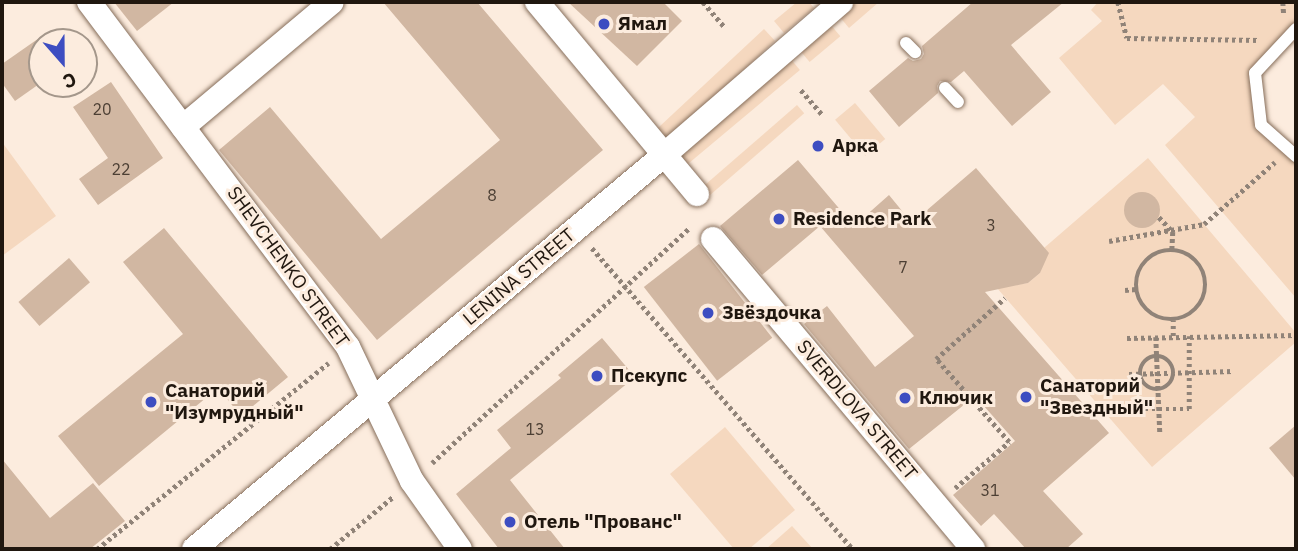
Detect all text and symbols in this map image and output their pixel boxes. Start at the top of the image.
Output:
place label: Ямал [618,13,667,35]
marker: Ямал [596,16,612,32]
north arrow [28,28,98,98]
text: С [60,67,80,94]
house number: 20 [92,99,112,119]
place label: Арка [832,135,878,157]
marker: Арка [810,138,826,154]
house number: 22 [111,159,131,179]
street label: SHEVCHENKO STREET [222,182,354,352]
house number: 8 [487,185,497,205]
place label: Residence Park [793,208,931,230]
marker: Residence Park [771,211,787,227]
house number: 3 [986,215,996,235]
street label: LENINA STREET [459,224,579,330]
house number: 7 [898,257,908,277]
place label: Звёздочка [722,302,821,324]
marker: Звёздочка [700,305,716,321]
street label: SVERDLOVA STREET [792,336,922,484]
place label: Псекупс [611,365,687,387]
marker: Псекупс [589,368,605,384]
place label: Санаторий "Звездный" [1040,375,1153,419]
place label: Санаторий "Изумрудный" [165,380,304,424]
place label: Ключик [919,387,993,409]
marker: Санаторий "Звездный" [1018,389,1034,405]
marker: Ключик [897,390,913,406]
marker: Санаторий "Изумрудный" [143,394,159,410]
house number: 13 [525,419,545,439]
house number: 31 [980,480,1000,500]
place label: Отель "Прованс" [524,511,682,533]
marker: Отель "Прованс" [502,514,518,530]

